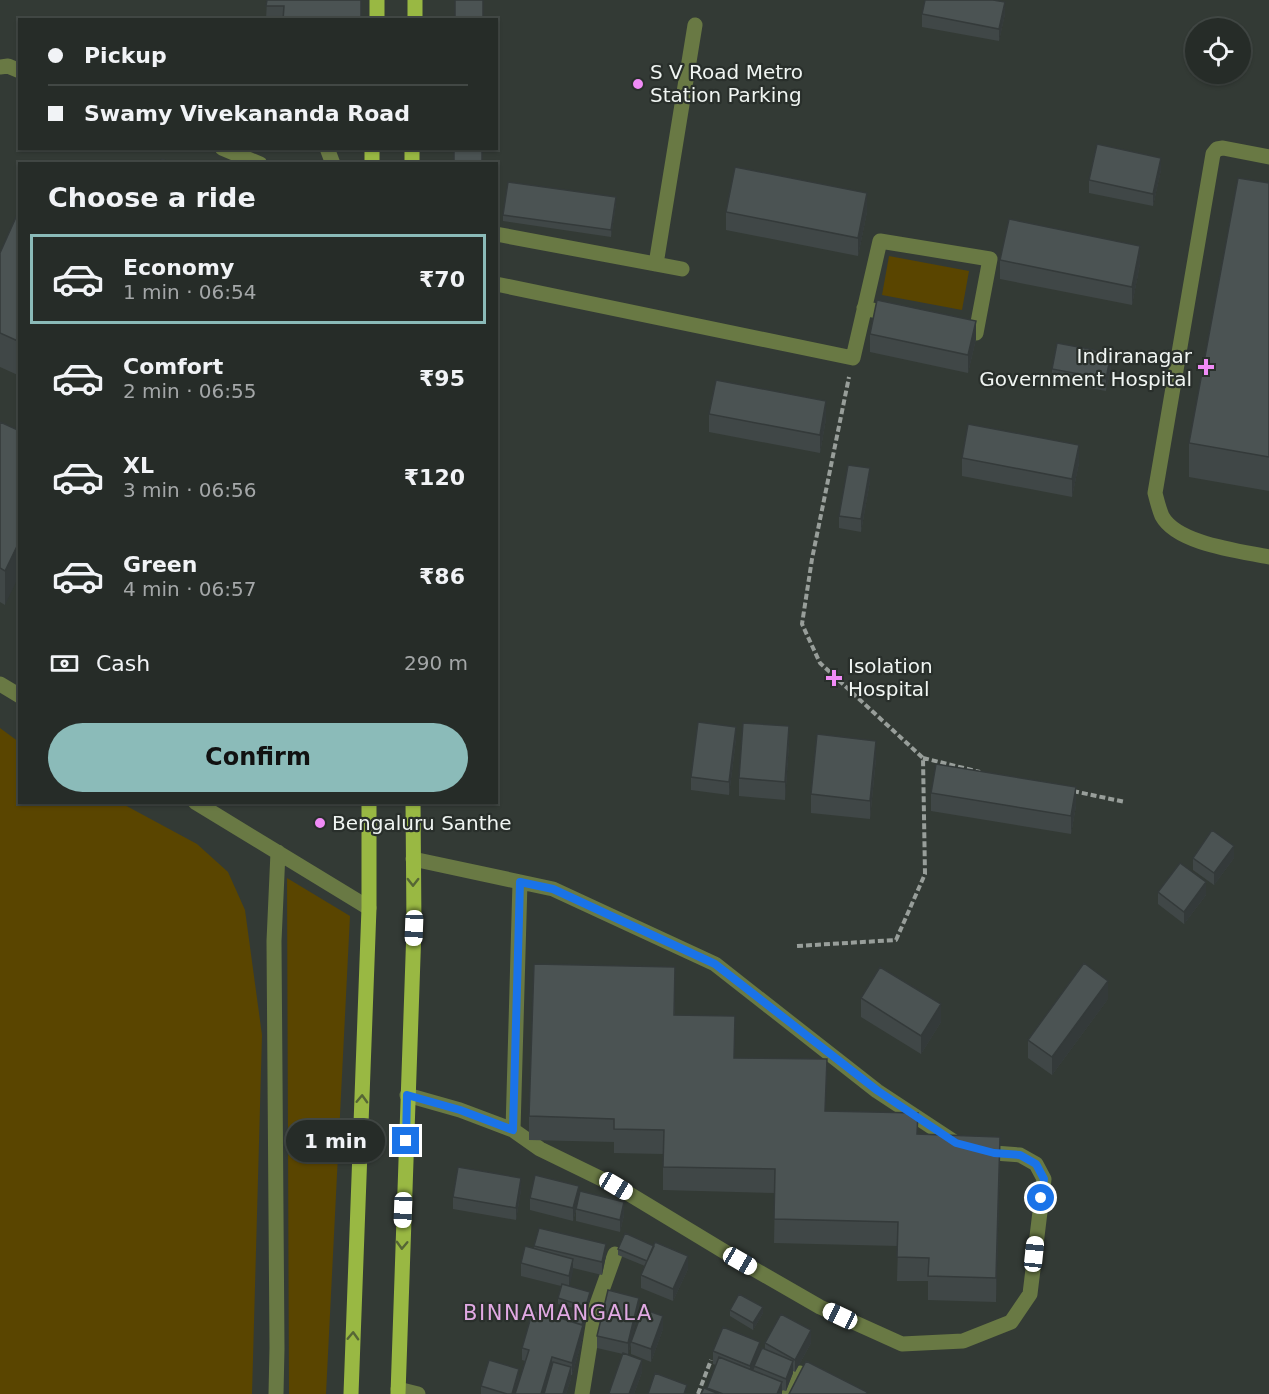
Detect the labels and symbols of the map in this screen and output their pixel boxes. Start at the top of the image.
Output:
place label: S V Road Metro Station Parking [650,60,803,107]
marker: S V Road Metro Station Parking [631,77,645,91]
place label: Indiranagar Government Hospital [979,344,1193,391]
marker: Indiranagar Government Hospital [1197,358,1215,376]
place label: Isolation Hospital [848,654,933,701]
marker: Isolation Hospital [825,669,843,687]
place label: Bengaluru Santhe [332,811,512,835]
marker: Bengaluru Santhe [313,816,327,830]
one-way arrow [407,877,419,886]
car [404,910,424,946]
one-way arrow [356,1094,368,1103]
callout: 1 min [286,1120,385,1162]
route end [392,1127,419,1154]
car [596,1169,636,1203]
route start [1027,1184,1054,1211]
car [393,1192,413,1228]
car [1023,1235,1045,1273]
one-way arrow [396,1240,408,1249]
car [720,1244,760,1278]
car [820,1300,860,1332]
district label: BINNAMANGALA [463,1301,653,1325]
one-way arrow [347,1331,360,1340]

